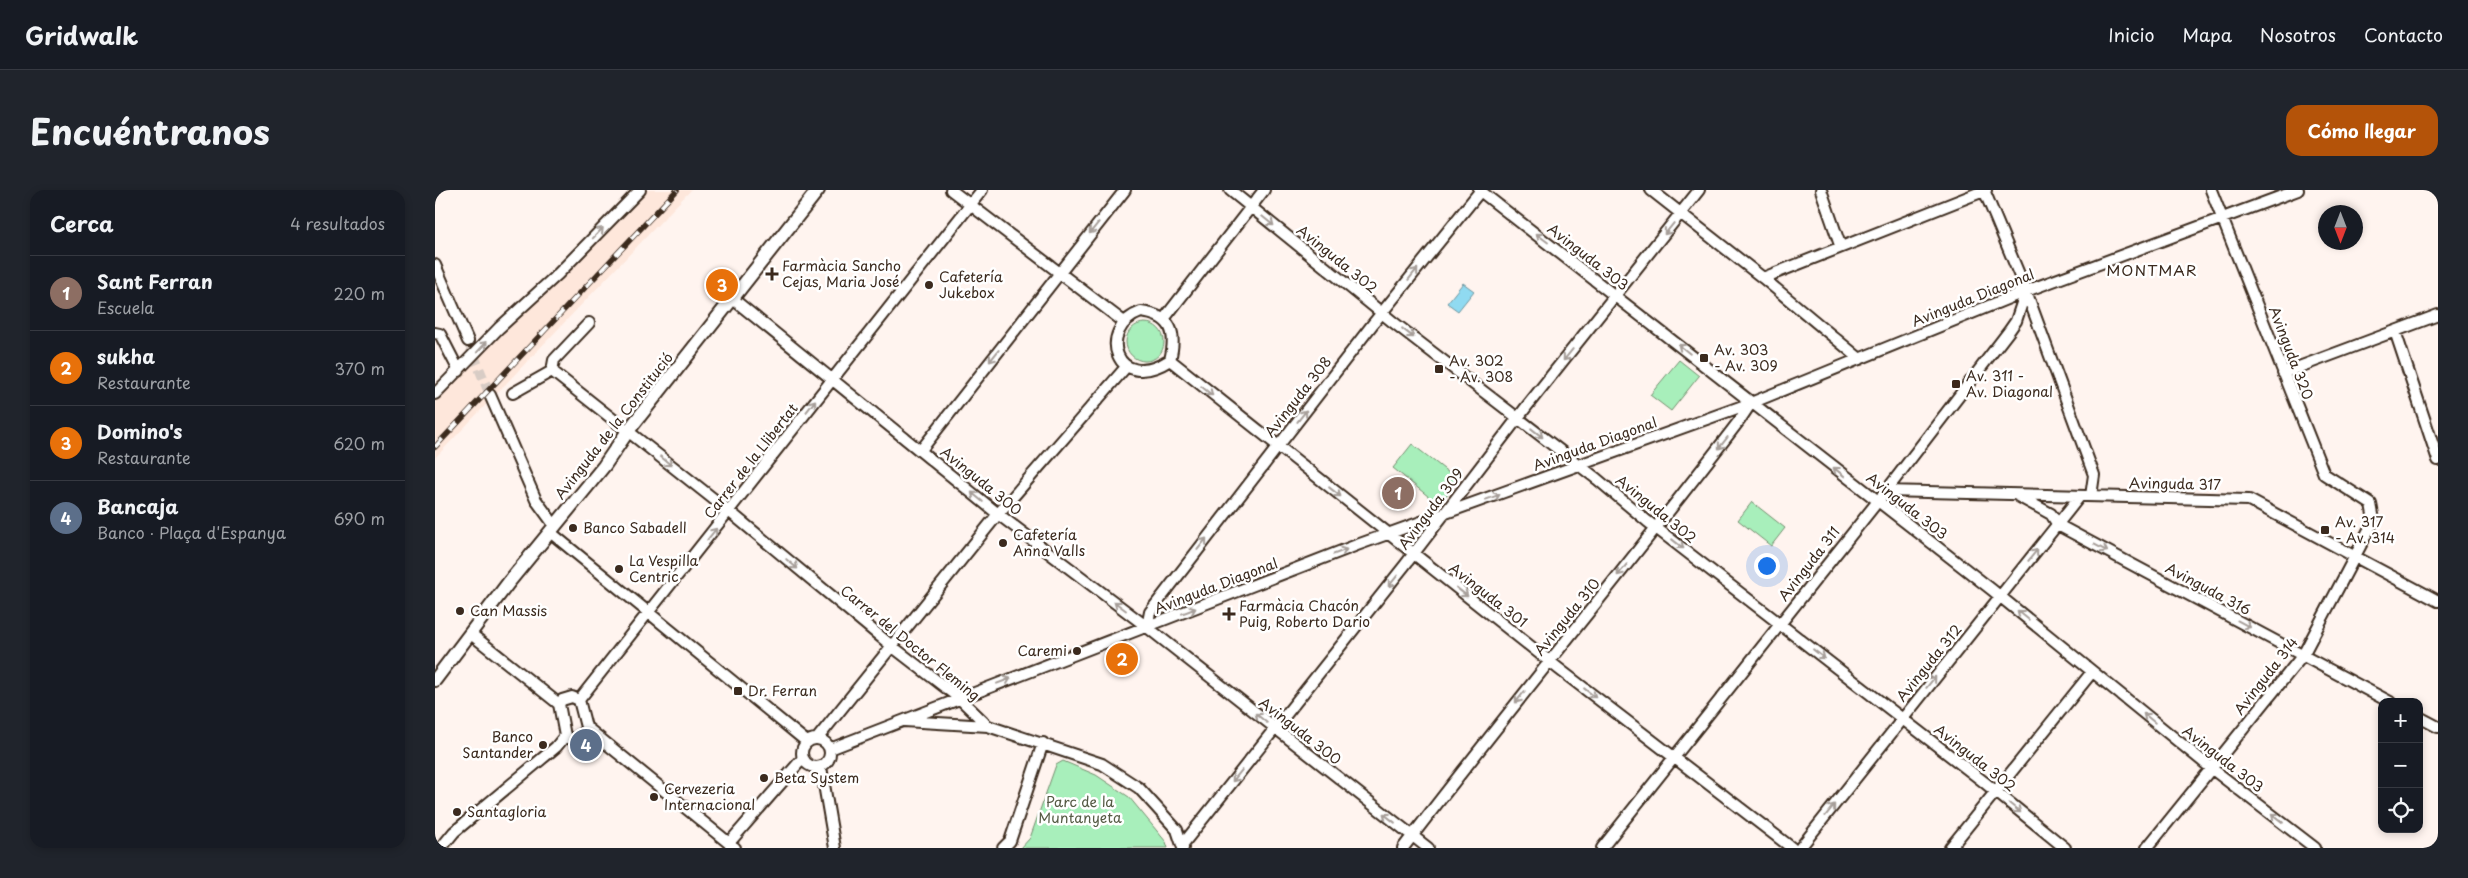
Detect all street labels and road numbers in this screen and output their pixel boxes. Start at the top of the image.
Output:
street label: Avinguda 303 [1543,218,1633,295]
street label: Avinguda 302 [1292,219,1382,298]
street label: Avinguda Diagonal [1908,263,2037,332]
street label: Avinguda 320 [2264,303,2319,403]
street label: Avinguda de la Constitució [549,348,678,504]
street label: Avinguda 308 [1259,352,1336,442]
street label: Carrer de la Llibertat [699,398,803,523]
street label: Avinguda Diagonal [1530,411,1660,476]
street label: Avinguda 300 [936,441,1027,520]
street label: Avinguda 309 [1393,464,1468,554]
street label: Avinguda 303 [1862,467,1952,544]
street label: Avinguda 302 [1611,469,1701,548]
street label: Avinguda 317 [2129,472,2221,495]
street label: Avinguda 311 [1773,522,1844,605]
street label: Avinguda Diagonal [1151,552,1281,619]
street label: Avinguda 301 [1445,557,1532,632]
street label: Avinguda 316 [2162,557,2255,620]
street label: Avinguda 310 [1529,573,1604,660]
street label: Carrer del Doctor Fleming [836,580,985,706]
street label: Avinguda 312 [1891,619,1966,706]
street label: Avinguda 314 [2229,632,2303,719]
street label: Avinguda 300 [1255,692,1346,769]
street label: Avinguda 302 [1930,719,2021,796]
street label: Avinguda 303 [2178,720,2268,797]

